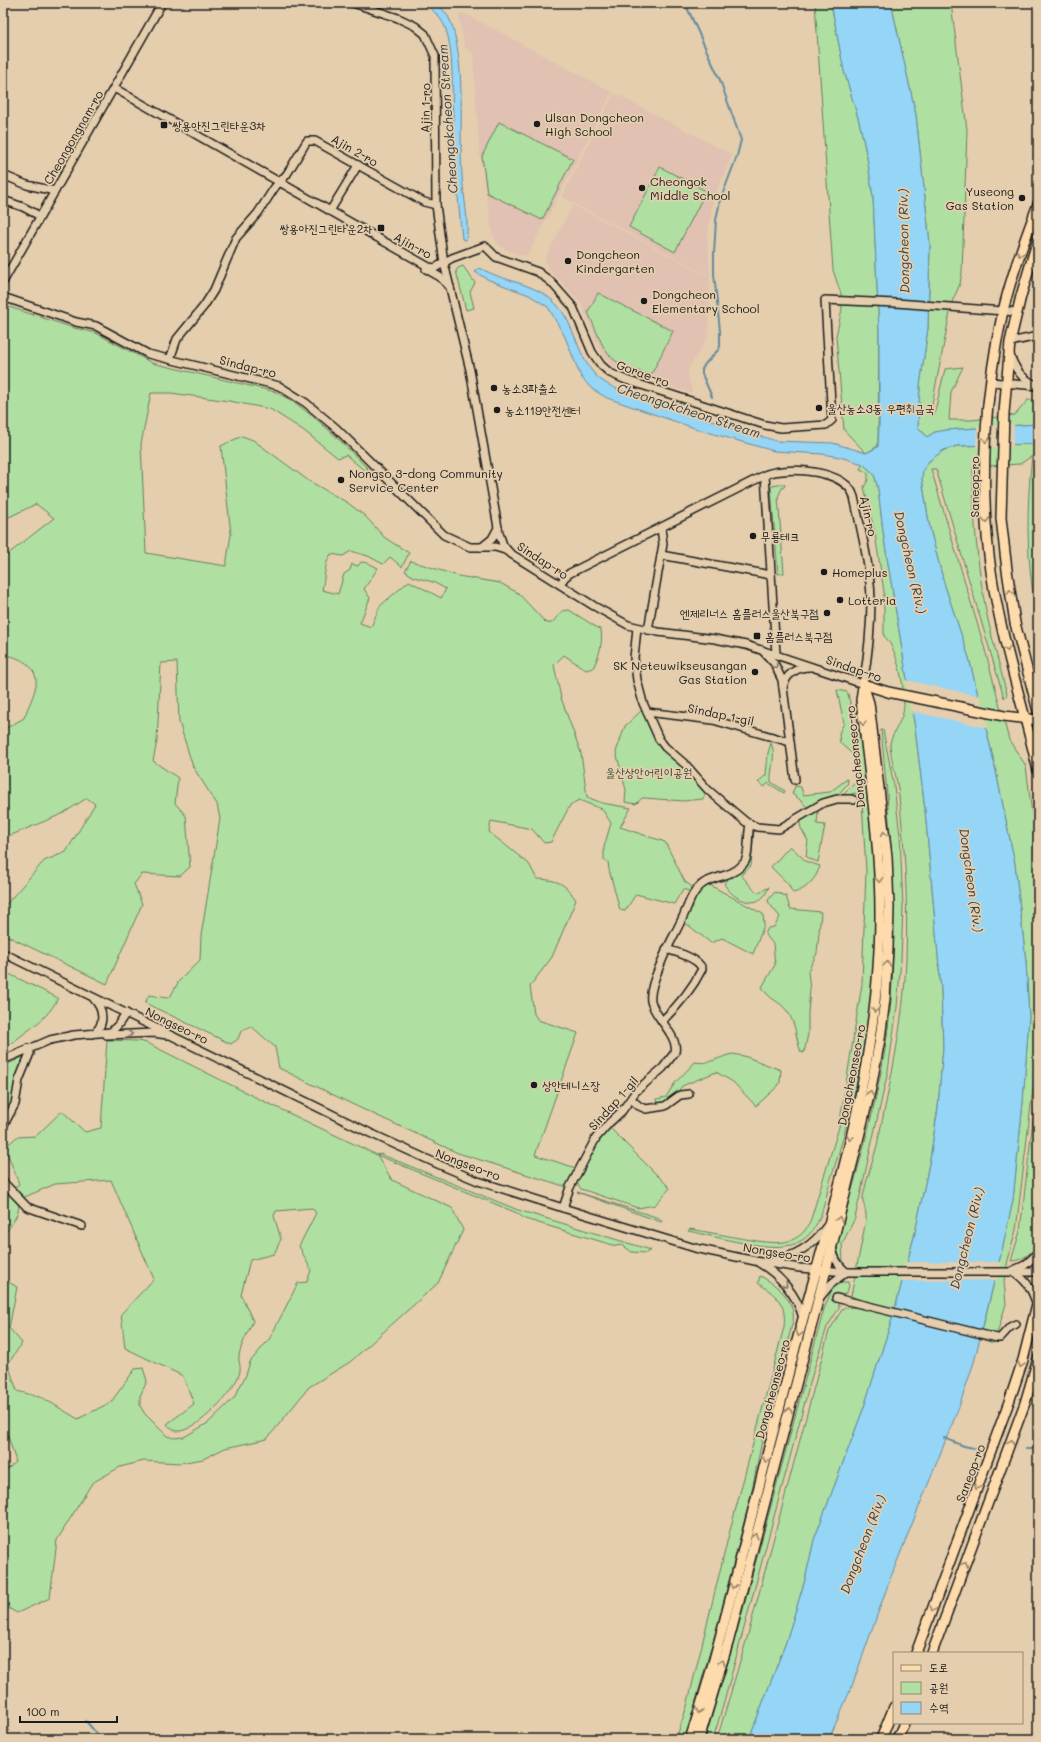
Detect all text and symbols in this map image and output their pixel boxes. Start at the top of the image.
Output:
water label: Cheongokcheon Stream [433,44,461,194]
street label: Ajin 1-ro [417,83,433,133]
street label: Cheongongnam-ro [40,87,106,187]
place label: Ulsan Dongcheon High School [545,109,644,139]
place label: 쌍용아진그린타운3차 [172,117,266,133]
marker: Ulsan Dongcheon High School [532,119,542,129]
marker: 쌍용아진그린타운3차 [159,120,169,130]
street label: Ajin 2-ro [329,130,381,170]
place label: Cheongok Middle School [650,173,731,203]
marker: Cheongok Middle School [637,183,647,193]
place label: Yuseong Gas Station [946,183,1014,213]
water label: Dongcheon (Riv.) [894,188,912,293]
marker: Yuseong Gas Station [1017,193,1027,203]
place label: 쌍용아진그린타운2차 [279,220,373,236]
marker: 쌍용아진그린타운2차 [376,223,386,233]
street label: Ajin-ro [391,228,435,262]
place label: Dongcheon Kindergarten [576,246,654,276]
one-way arrow [1016,251,1025,258]
marker: Dongcheon Kindergarten [563,256,573,266]
place label: Dongcheon Elementary School [652,286,760,316]
marker: Dongcheon Elementary School [639,296,649,306]
street label: Sindap-ro [218,351,278,381]
street label: Gorae-ro [614,356,672,390]
water label: Cheongokcheon Stream [615,379,763,441]
place label: 농소3파출소 [502,380,557,396]
marker: 농소3파출소 [489,383,499,393]
place label: 울산농소3동 우편취급국 [827,400,934,416]
place label: 농소119안전센터 [505,402,581,418]
marker: 울산농소3동 우편취급국 [814,403,824,413]
marker: 농소119안전센터 [492,405,502,415]
one-way arrow [982,437,991,443]
street label: Saneop-ro [966,456,982,518]
place label: Nongso 3-dong Community Service Center [349,465,503,495]
marker: Nongso 3-dong Community Service Center [336,475,346,485]
street label: Ajin-ro [857,494,881,538]
water label: Dongcheon (Riv.) [891,509,931,615]
one-way arrow [981,517,990,523]
place label: 무룡테크 [761,528,800,544]
marker: 무룡테크 [748,531,758,541]
street label: Sindap-ro [514,538,572,582]
place label: Homeplus [832,564,888,580]
marker: Homeplus [819,567,829,577]
one-way arrow [1007,588,1015,595]
place label: Lotteria [848,592,897,608]
marker: Lotteria [835,595,845,605]
place label: 엔제리너스 홈플러스울산북구점 [680,605,819,621]
marker: 엔제리너스 홈플러스울산북구점 [822,608,832,618]
place label: 홈플러스북구점 [765,628,833,644]
marker: 홈플러스북구점 [752,631,762,641]
one-way arrow [1002,645,1010,652]
street label: Sindap-ro [824,651,884,685]
place label: SK Neteuwikseusangan Gas Station [613,657,747,687]
one-way arrow [770,662,778,669]
marker: SK Neteuwikseusangan Gas Station [750,667,760,677]
street label: Sindap 1-gil [686,699,756,729]
street label: Dongcheonseo-ro [842,705,868,809]
one-way arrow [859,720,868,726]
park label: 울산상안어린이공원 [606,764,692,780]
water label: Dongcheon (Riv.) [956,827,988,934]
one-way arrow [880,831,889,837]
one-way arrow [875,877,883,883]
one-way arrow [883,961,892,967]
street label: Nongseo-ro [143,1003,211,1047]
one-way arrow [871,1007,880,1013]
street label: Dongcheonseo-ro [833,1023,869,1127]
one-way arrow [127,1030,133,1039]
street label: Sindap 1-gil [584,1073,642,1133]
place label: 상안테니스장 [542,1077,600,1093]
marker: 상안테니스장 [529,1080,539,1090]
one-way arrow [865,1090,873,1096]
one-way arrow [846,1134,855,1141]
street label: Nongseo-ro [433,1144,503,1184]
water label: Dongcheon (Riv.) [945,1185,987,1291]
one-way arrow [834,1216,842,1222]
street label: Nongseo-ro [742,1239,812,1265]
one-way arrow [780,1280,787,1287]
one-way arrow [795,1330,804,1337]
street label: Dongcheonseo-ro [751,1337,793,1441]
one-way arrow [1017,1361,1026,1368]
one-way arrow [784,1407,792,1413]
one-way arrow [1006,1439,1014,1446]
street label: Saneop-ro [952,1442,988,1504]
one-way arrow [762,1456,771,1463]
one-way arrow [974,1483,982,1490]
water label: Dongcheon (Riv.) [835,1492,889,1596]
one-way arrow [751,1533,759,1539]
one-way arrow [961,1560,969,1567]
one-way arrow [730,1583,738,1589]
one-way arrow [929,1606,938,1613]
legend [893,1652,1023,1724]
one-way arrow [717,1658,726,1665]
text: 도로 [929,1659,948,1675]
text: 공원 [929,1679,948,1695]
scale bar [20,1698,117,1724]
text: 수역 [929,1699,949,1715]
text: 100 m [26,1703,60,1719]
one-way arrow [695,1707,704,1714]

